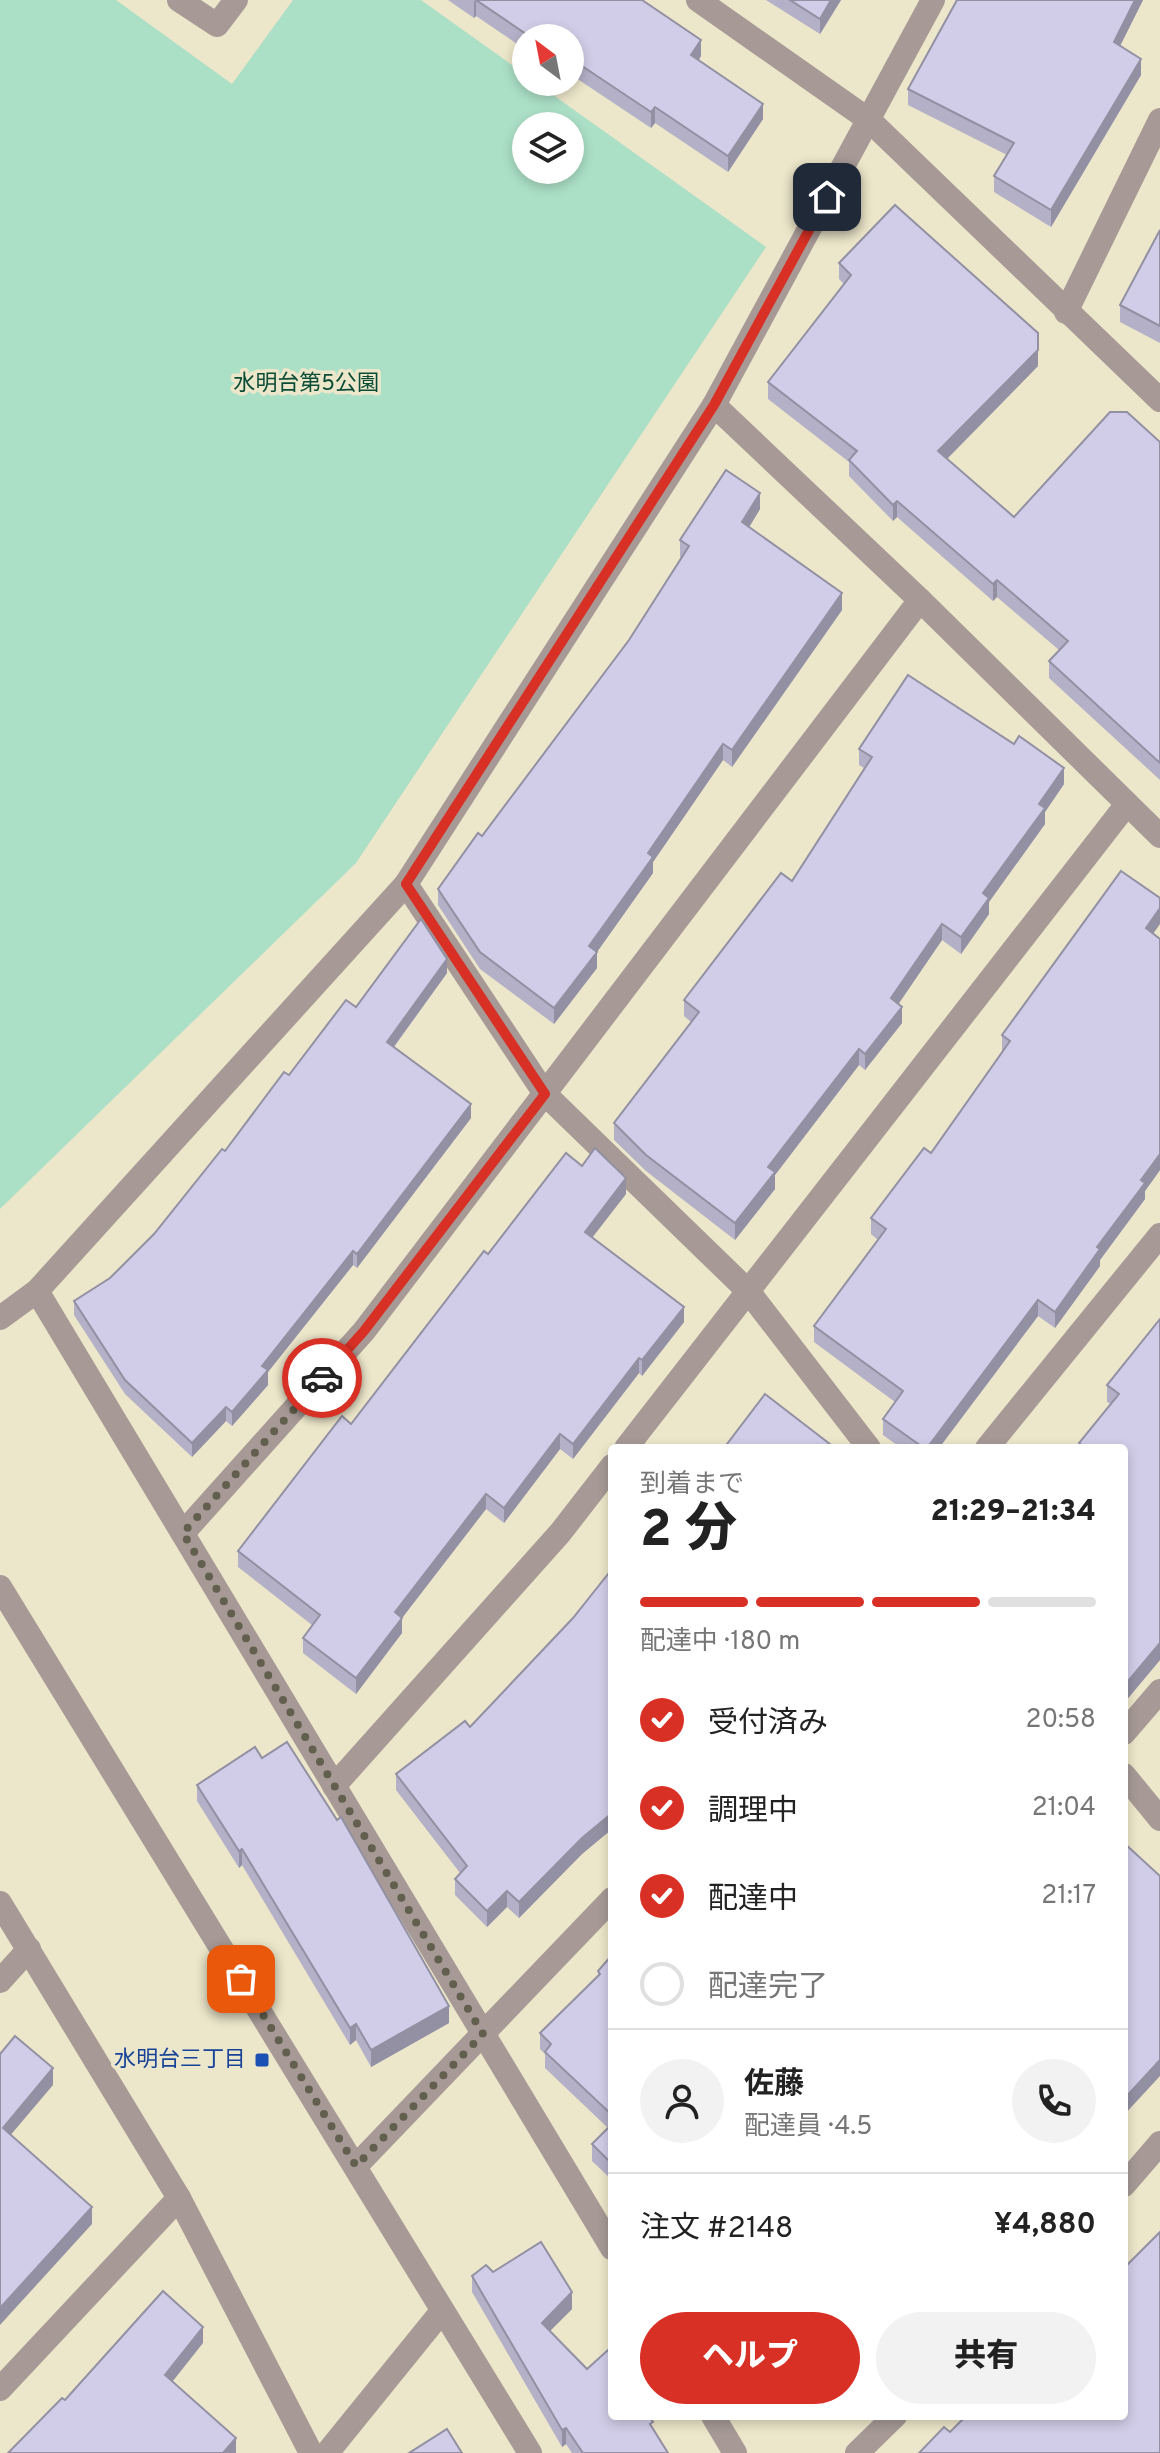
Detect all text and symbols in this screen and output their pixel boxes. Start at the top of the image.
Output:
north arrow [512,24,584,96]
map controls [512,24,584,184]
button: layers [512,112,584,184]
pin [793,163,861,231]
icon: home [805,175,849,219]
park label: 水明台第5公園 [233,371,379,398]
courier [282,1338,362,1418]
icon: car [300,1356,344,1400]
text: 到着まで [640,1469,744,1502]
text: 21:29–21:34 [931,1494,1096,1531]
text: 2 分 [640,1499,737,1565]
text: 配達中 · 180 m [640,1626,800,1659]
icon: check [640,1698,684,1742]
text: 20:58 [1026,1704,1096,1737]
text: 受付済み [708,1706,828,1743]
icon: check [640,1786,684,1830]
text: 21:04 [1032,1792,1096,1825]
text: 調理中 [708,1794,798,1831]
icon: check [640,1874,684,1918]
text: 21:17 [1041,1880,1096,1913]
text: 配達中 [708,1882,798,1919]
pin [207,1945,275,2013]
icon: bag [219,1957,263,2001]
text: 配達完了 [708,1970,828,2007]
place label: 水明台三丁目 [114,2047,246,2074]
marker: 水明台三丁目 [253,2051,271,2069]
button: person [640,2059,724,2143]
button: phone [1012,2059,1096,2143]
text: 佐藤 [744,2067,804,2104]
text: 配達員 · 4.5 [744,2111,872,2144]
text: ¥4,880 [994,2207,1096,2244]
text: 注文 #2148 [640,2211,793,2248]
button: ヘルプ [640,2312,860,2404]
button: 共有 [876,2312,1096,2404]

